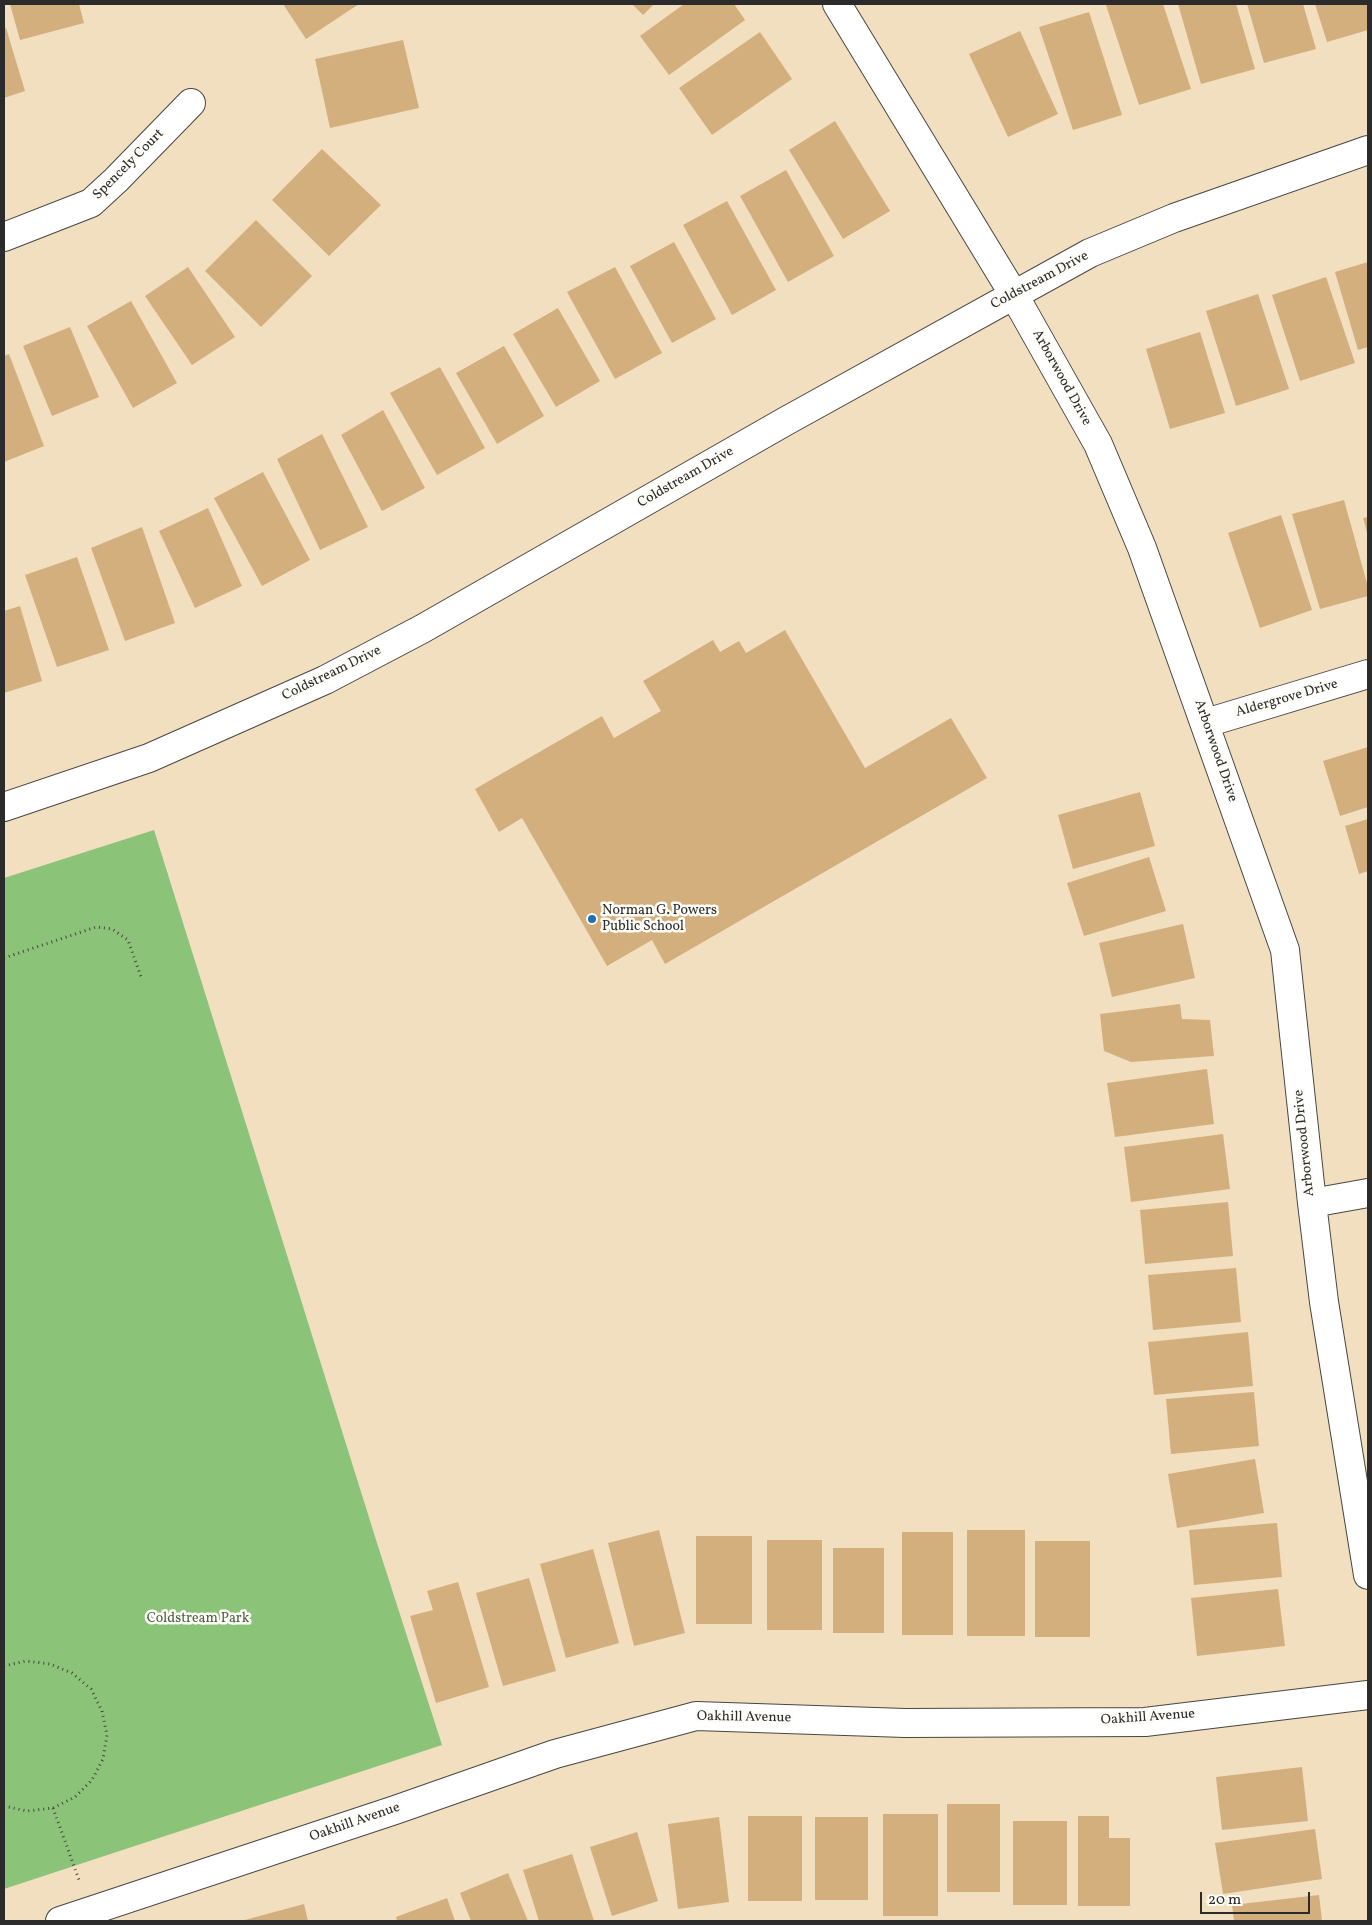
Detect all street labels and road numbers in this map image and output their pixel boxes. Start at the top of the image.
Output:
street label: Spencely Court [90,126,168,204]
street label: Coldstream Drive [988,248,1092,314]
street label: Arborwood Drive [1028,327,1094,429]
street label: Coldstream Drive [635,444,737,512]
street label: Coldstream Drive [280,643,384,705]
street label: Aldergrove Drive [1234,676,1340,722]
street label: Arborwood Drive [1190,698,1240,804]
street label: Arborwood Drive [1291,1089,1319,1197]
street label: Oakhill Avenue [1100,1706,1196,1730]
street label: Oakhill Avenue [697,1709,791,1727]
street label: Oakhill Avenue [308,1800,402,1846]

